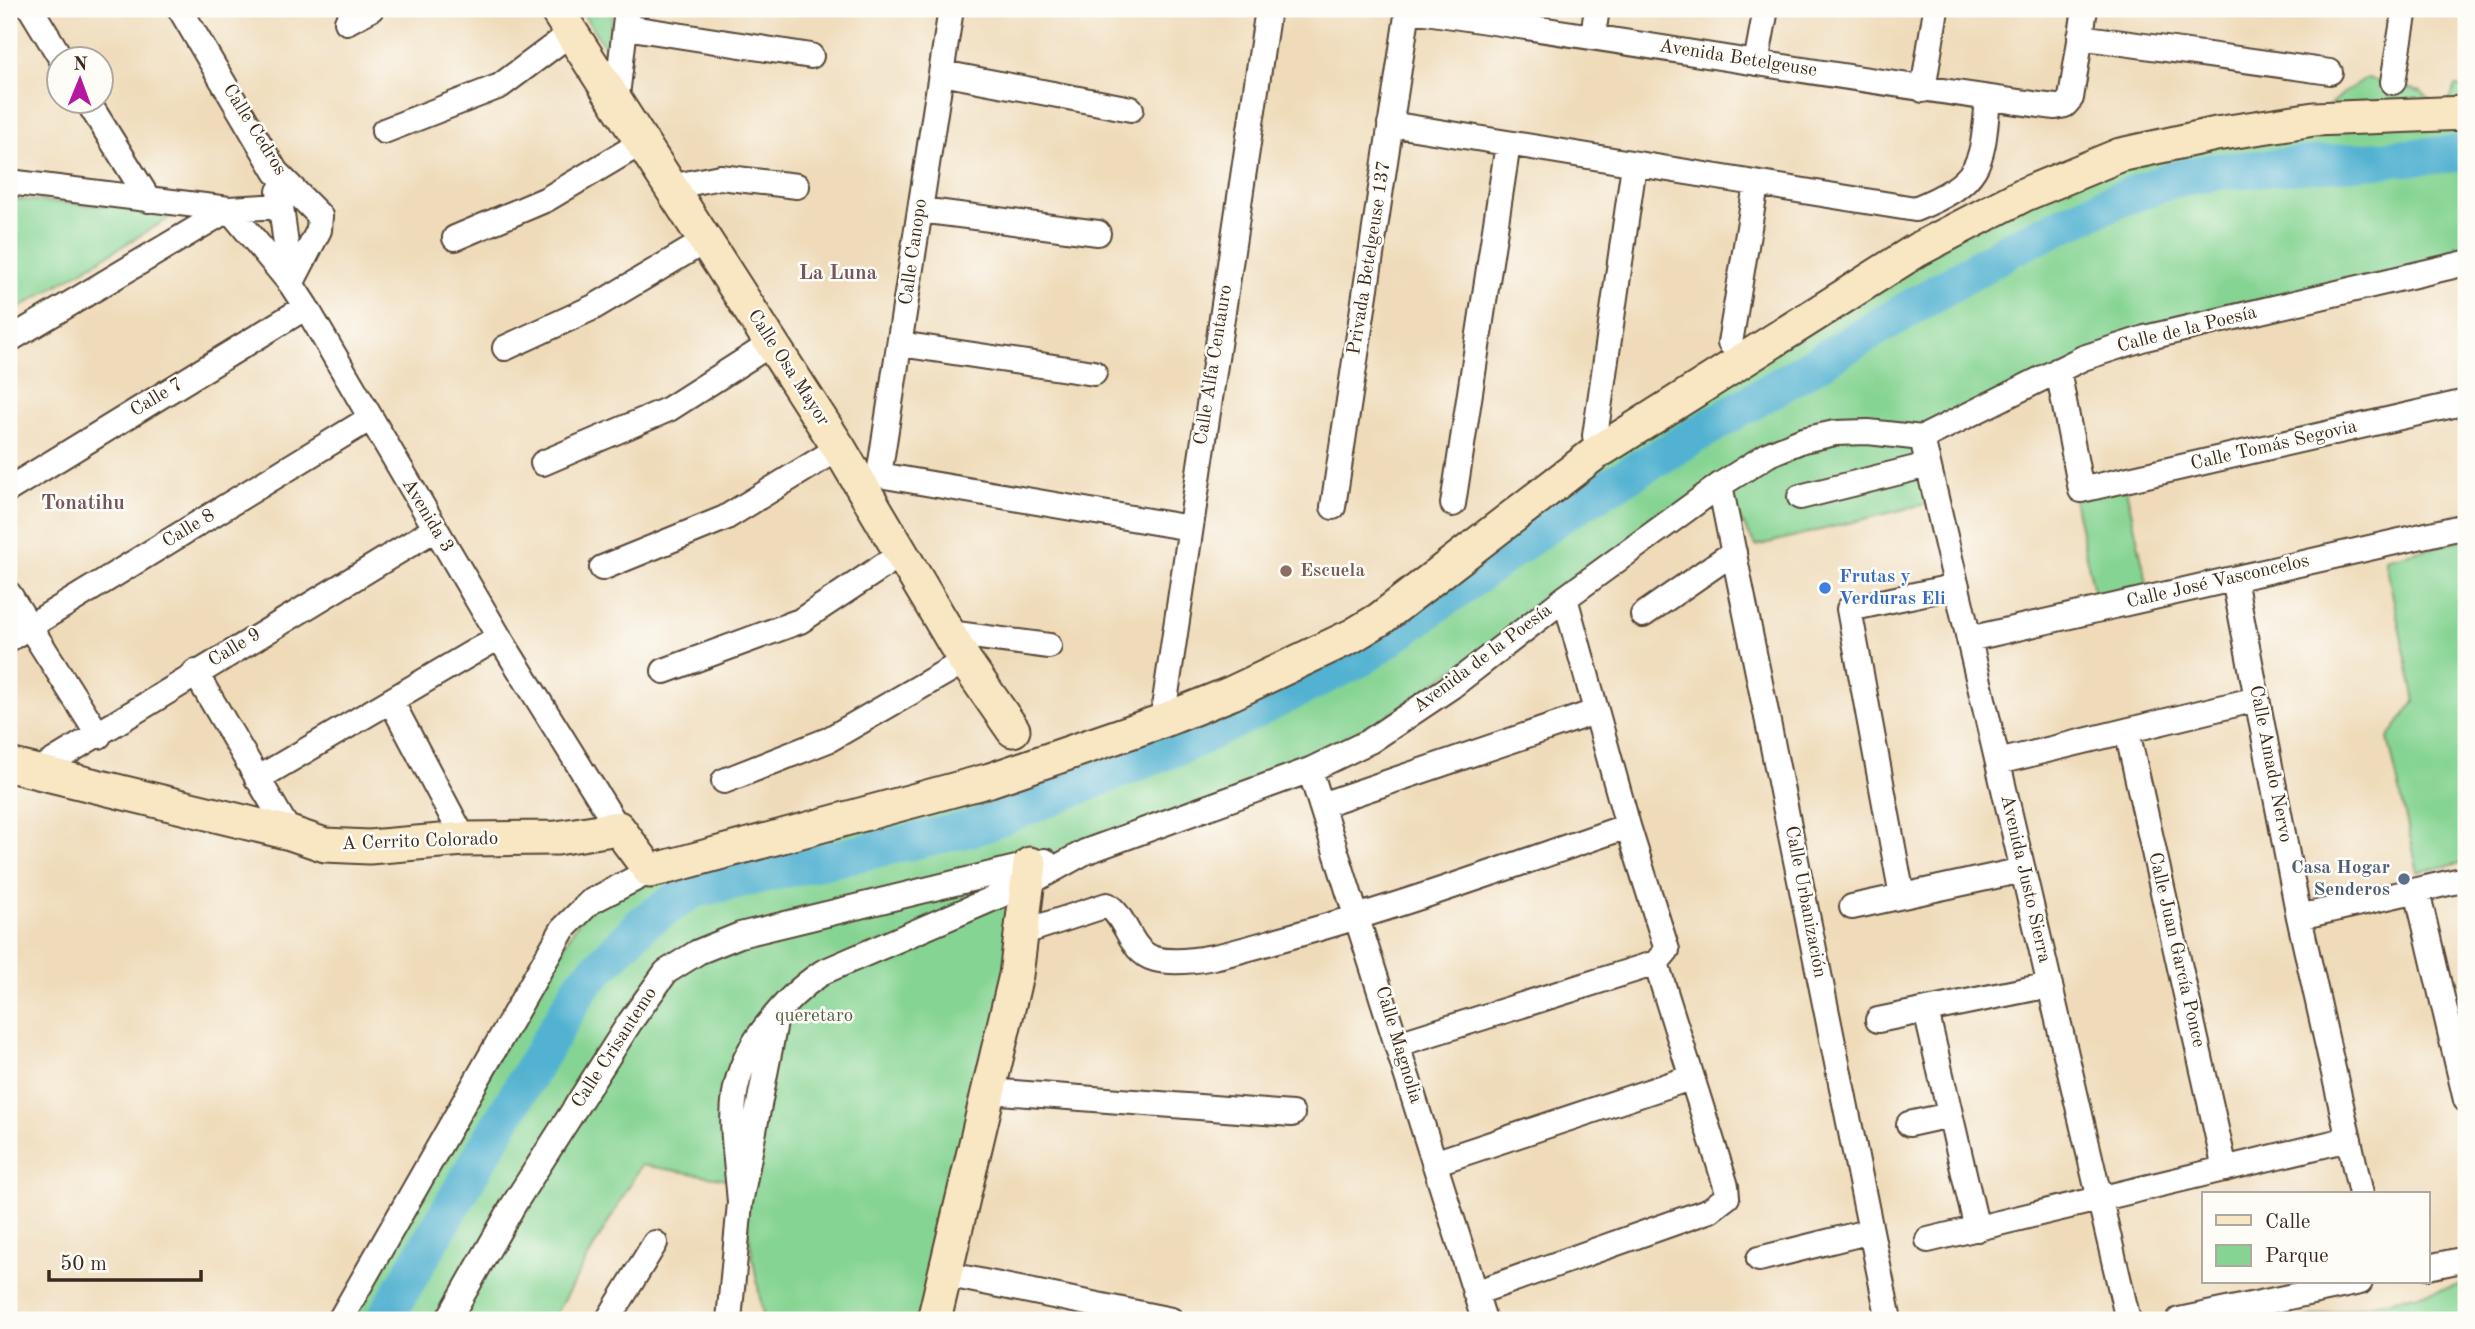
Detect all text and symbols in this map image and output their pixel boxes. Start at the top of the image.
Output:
street label: Avenida Betelgeuse [1658,37,1818,81]
north arrow [46,46,116,116]
text: N [73,56,88,75]
street label: Calle Cedros [219,81,289,179]
street label: Privada Betelgeuse 137 [1345,160,1395,356]
street label: Calle Canopo [897,197,931,307]
district label: La Luna [799,263,878,284]
street label: Calle Alfa Centauro [1192,283,1236,447]
street label: Calle de la Poesía [2115,303,2259,357]
street label: Calle Osa Mayor [744,307,833,430]
street label: Calle 7 [127,375,187,421]
street label: Calle Tomás Segovia [2189,417,2360,474]
street label: Avenida 3 [398,476,456,556]
district label: Tonatihu [41,493,125,514]
street label: Calle 8 [159,506,219,552]
street label: Calle José Vasconcelos [2125,552,2311,612]
place label: Escuela [1300,562,1365,581]
marker: Escuela [1278,563,1294,579]
place label: Frutas y Verduras Eli [1839,568,1946,609]
marker: Frutas y Verduras Eli [1817,580,1833,596]
street label: Avenida de la Poesía [1410,601,1556,717]
street label: Calle 9 [205,625,265,671]
street label: Calle Amado Nervo [2245,684,2295,844]
street label: Avenida Justo Sierra [1996,793,2054,965]
street label: Calle Urbanización [1781,824,1829,980]
street label: A Cerrito Colorado [341,830,499,854]
street label: Calle Juan García Ponce [2144,851,2208,1049]
place label: Casa Hogar Senderos [2291,859,2390,900]
marker: Casa Hogar Senderos [2396,871,2412,887]
street label: Calle Crisantemo [569,984,661,1112]
street label: Calle Magnolia [1371,984,1425,1106]
park label: queretaro [775,1007,853,1026]
legend [2202,1192,2430,1284]
text: Calle [2265,1212,2310,1233]
scale bar [49,1238,201,1282]
text: Parque [2265,1246,2329,1267]
text: 50 m [60,1254,107,1275]

